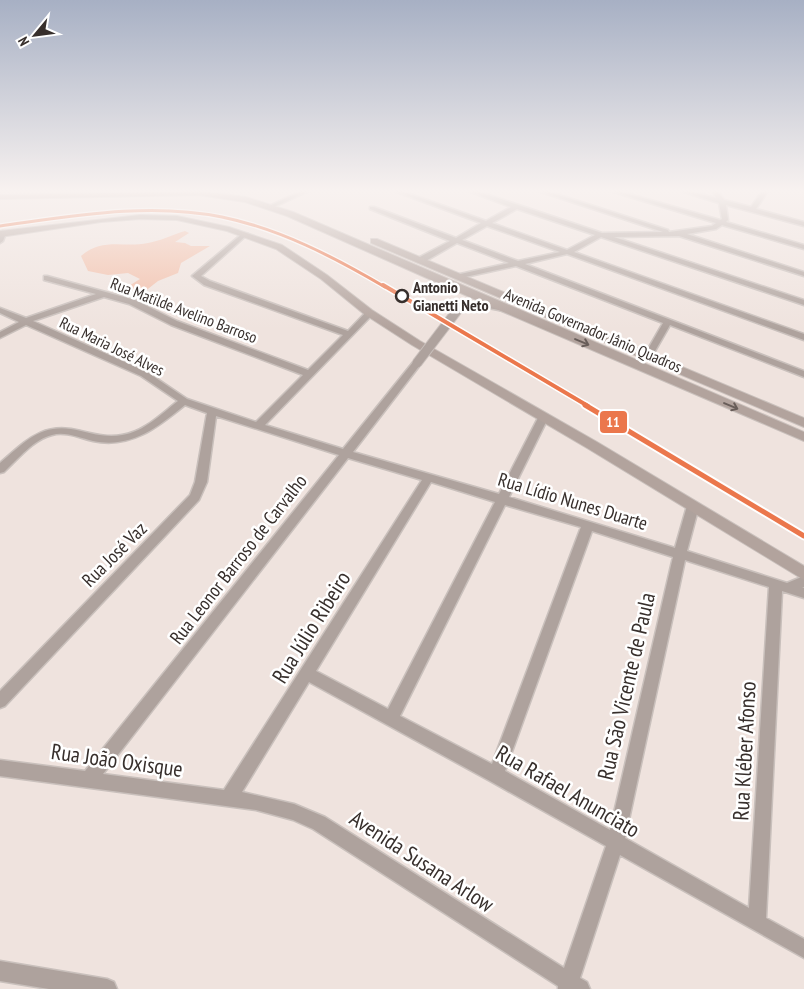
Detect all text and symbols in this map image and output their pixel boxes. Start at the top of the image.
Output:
north arrow [10,10,60,60]
text: N [14,34,33,49]
street label: Rua Matilde Avelino Barroso [108,273,260,347]
place label: Antonio Gianetti Neto [412,277,489,315]
street label: Avenida Governador Jânio Quadros [501,284,685,376]
marker: Antonio Gianetti Neto [395,289,409,303]
street label: Rua Maria José Alves [56,312,168,380]
one-way arrow [574,338,589,347]
one-way arrow [723,401,738,411]
line badge: 11 [599,410,628,434]
text: 11 [606,413,620,431]
street label: Rua Lídio Nunes Duarte [495,467,651,535]
street label: Rua Leonor Barroso de Carvalho [164,469,312,649]
street label: Rua José Vaz [76,516,152,592]
street label: Rua Júlio Ribeiro [266,566,356,688]
street label: Rua São Vicente de Paula [591,590,661,782]
street label: Rua Kléber Afonso [726,681,762,821]
street label: Rua João Oxisque [50,737,184,783]
street label: Rua Rafael Anunciato [491,738,645,844]
street label: Avenida Susana Arlow [345,804,499,918]

